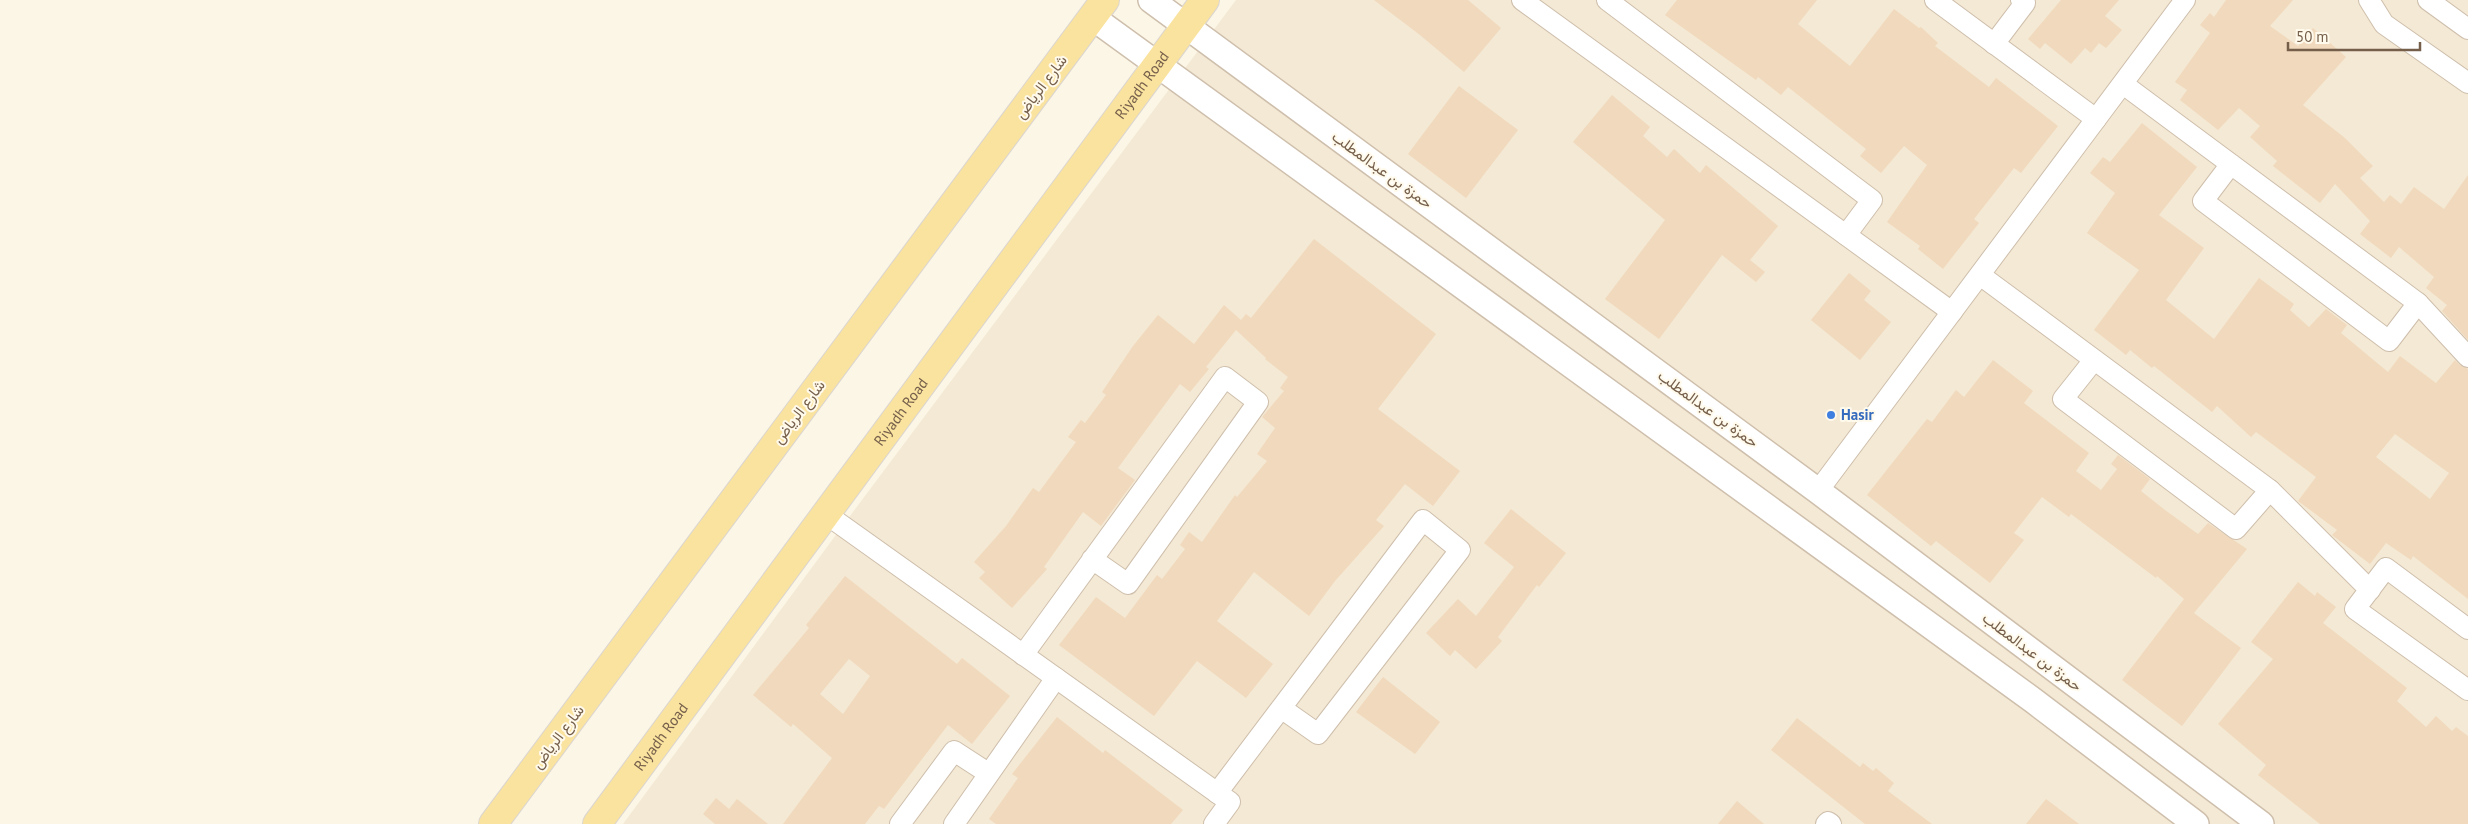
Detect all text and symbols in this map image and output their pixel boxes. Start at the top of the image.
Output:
scale bar [2288,20,2420,52]
text: 50 m [2296,27,2329,46]
street label: Riyadh Road [1110,47,1173,123]
street label: شارع الرياض [1010,51,1072,124]
street label: حمزة بن عبدالمطلب [1328,127,1436,213]
street label: حمزة بن عبدالمطلب [1654,366,1762,452]
street label: Riyadh Road [869,374,932,449]
street label: شارع الرياض [768,376,830,449]
place label: Hasir [1841,405,1875,424]
marker: Hasir [1825,409,1837,421]
street label: حمزة بن عبدالمطلب [1978,608,2086,696]
street label: Riyadh Road [629,699,692,774]
street label: شارع الرياض [527,701,589,774]

